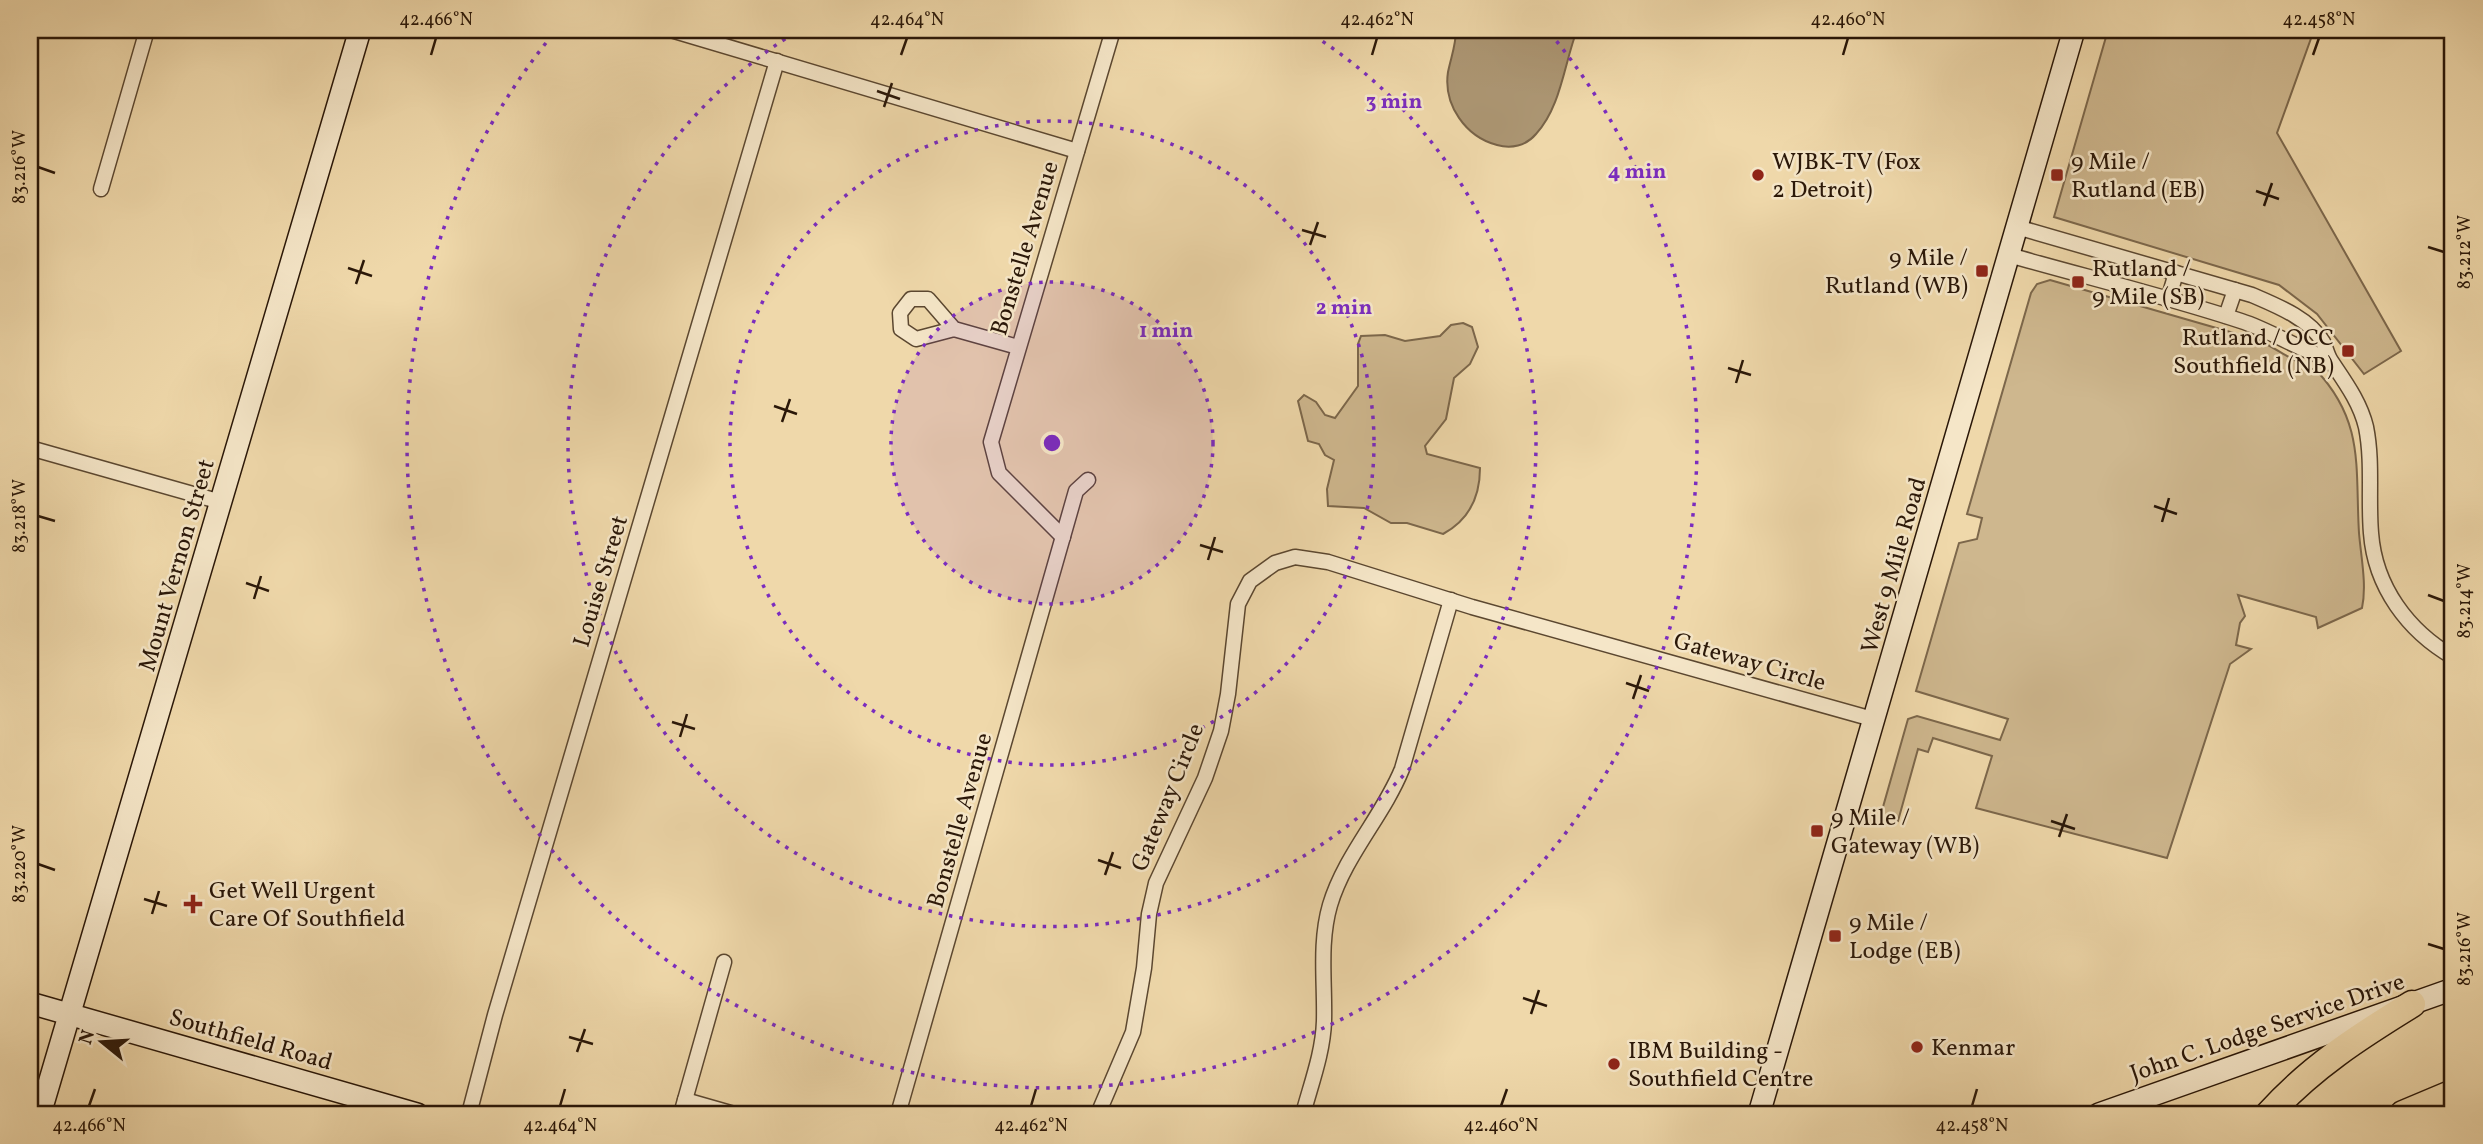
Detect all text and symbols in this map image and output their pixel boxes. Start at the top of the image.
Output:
text: 42.466°N [399,8,473,33]
text: 42.464°N [870,8,944,33]
text: 42.462°N [1340,8,1414,33]
text: 42.460°N [1811,8,1885,33]
text: 42.458°N [2283,8,2355,33]
text: 3 min [1366,88,1422,117]
text: 83.216°W [8,130,33,204]
place label: WJBK-TV (Fox 2 Detroit) [1772,146,1921,208]
place label: 9 Mile / Rutland (EB) [2071,146,2205,208]
street label: Bonstelle Avenue [983,157,1069,340]
text: 4 min [1608,158,1666,187]
marker: WJBK-TV (Fox 2 Detroit) [1750,167,1766,183]
marker: 9 Mile / Rutland (EB) [2049,167,2065,183]
text: 83.212°W [2453,215,2478,289]
place label: 9 Mile / Rutland (WB) [1825,242,1968,304]
place label: Rutland / 9 Mile (SB) [2092,253,2204,315]
marker: 9 Mile / Rutland (WB) [1974,263,1990,279]
marker: Rutland / 9 Mile (SB) [2070,274,2086,290]
text: 2 min [1316,294,1372,323]
text: 1 min [1139,317,1193,346]
place label: Rutland / OCC Southfield (NB) [2173,322,2334,384]
marker: Rutland / OCC Southfield (NB) [2340,343,2356,359]
centre of rings [1040,431,1064,455]
street label: Mount Vernon Street [131,455,225,676]
street label: West 9 Mile Road [1854,474,1936,657]
text: 83.218°W [8,479,33,553]
street label: Louise Street [566,511,638,652]
text: 83.214°W [2453,563,2478,639]
street label: Gateway Circle [1669,625,1830,701]
street label: Gateway Circle [1124,719,1214,877]
street label: Bonstelle Avenue [920,729,1002,912]
place label: 9 Mile / Gateway (WB) [1831,802,1979,864]
marker: 9 Mile / Gateway (WB) [1809,823,1825,839]
text: 83.220°W [8,825,33,903]
place label: Get Well Urgent Care Of Southfield [209,875,405,937]
marker: Get Well Urgent Care Of Southfield [183,894,203,914]
place label: 9 Mile / Lodge (EB) [1849,907,1961,969]
text: 83.216°W [2453,912,2478,986]
marker: 9 Mile / Lodge (EB) [1827,928,1843,944]
street label: John C. Lodge Service Drive [2126,966,2409,1092]
street label: Southfield Road [165,1001,336,1080]
north arrow [66,1007,136,1078]
text: N [73,1027,102,1048]
place label: Kenmar [1931,1032,2015,1066]
place label: IBM Building - Southfield Centre [1628,1035,1813,1097]
marker: Kenmar [1909,1039,1925,1055]
marker: IBM Building - Southfield Centre [1606,1056,1622,1072]
text: 42.466°N [52,1114,126,1139]
text: 42.464°N [523,1114,597,1139]
text: 42.462°N [994,1114,1068,1139]
text: 42.460°N [1464,1114,1538,1139]
text: 42.458°N [1936,1114,2008,1139]

